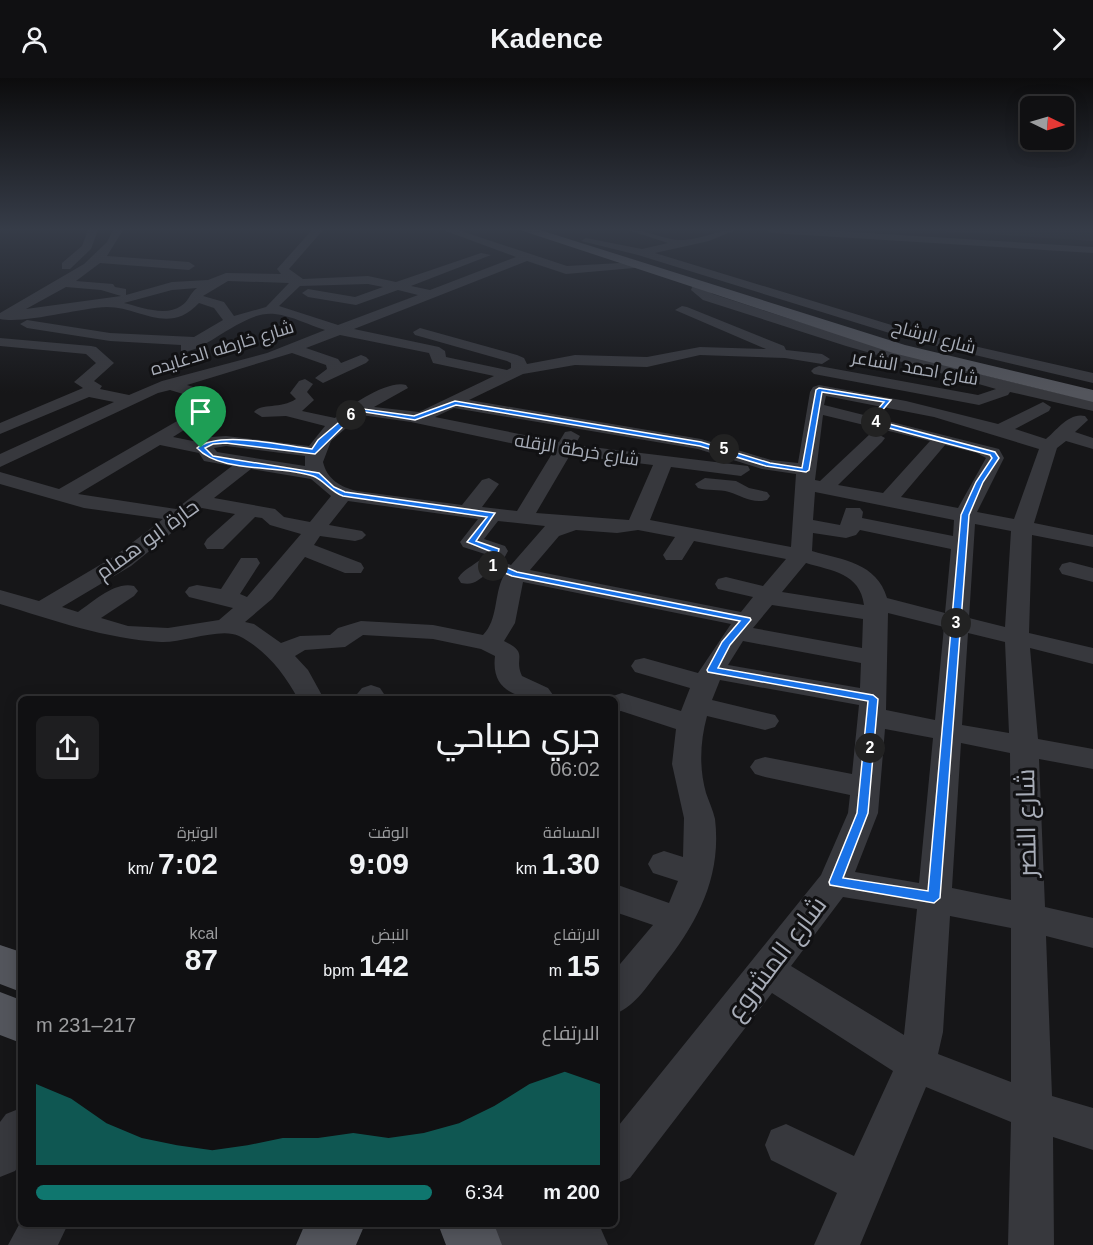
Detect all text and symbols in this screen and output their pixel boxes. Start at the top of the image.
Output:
icon: person [18,23,51,56]
icon: forward [1042,23,1075,56]
text: Kadence [490,24,603,54]
north arrow [1020,96,1074,150]
map controls [1020,96,1074,150]
street label: شارع الرشاح [890,316,978,360]
street label: شارع خارطه الدغايده [148,317,297,381]
street label: شارع احمد الشاعر [849,347,980,391]
pin [175,386,226,448]
icon: arrive [184,395,217,428]
pin: 6 [336,400,366,430]
text: 6 [347,406,355,423]
pin: 4 [861,407,891,437]
text: 4 [872,413,880,430]
street label: شارع خرطة الزقله [513,430,641,472]
pin: 5 [709,434,739,464]
text: 5 [720,440,728,457]
street label: حارة ابو همام [91,494,204,586]
pin: 1 [478,551,508,581]
text: 1 [489,557,497,574]
pin: 3 [941,608,971,638]
text: 3 [952,614,960,631]
button: share [36,716,99,779]
text: جري صباحي [436,717,600,754]
pin: 2 [855,733,885,763]
text: 2 [866,739,874,756]
text: 06:02 [550,758,600,780]
street label: شارع النصر [1010,768,1044,879]
text: الوتيرة [177,824,218,841]
text: الوقت [368,824,409,841]
text: المسافة [543,824,600,841]
text: 7:02 [158,847,218,880]
text: 9:09 [349,847,409,880]
text: 1.30 [542,847,600,880]
text: /km [128,860,158,877]
text: km [516,860,542,877]
street label: شارع المشروع [720,890,834,1027]
text: kcal [190,925,218,942]
text: النبض [371,926,409,943]
text: الارتفاع [553,926,600,943]
text: 87 [185,943,218,976]
text: 142 [359,949,409,982]
text: 15 [567,949,600,982]
text: bpm [323,962,359,979]
text: m [549,962,567,979]
text: 217–231 m [36,1014,136,1036]
text: الارتفاع [541,1022,600,1044]
text: 6:34 [465,1181,504,1203]
text: 200 m [543,1181,600,1203]

